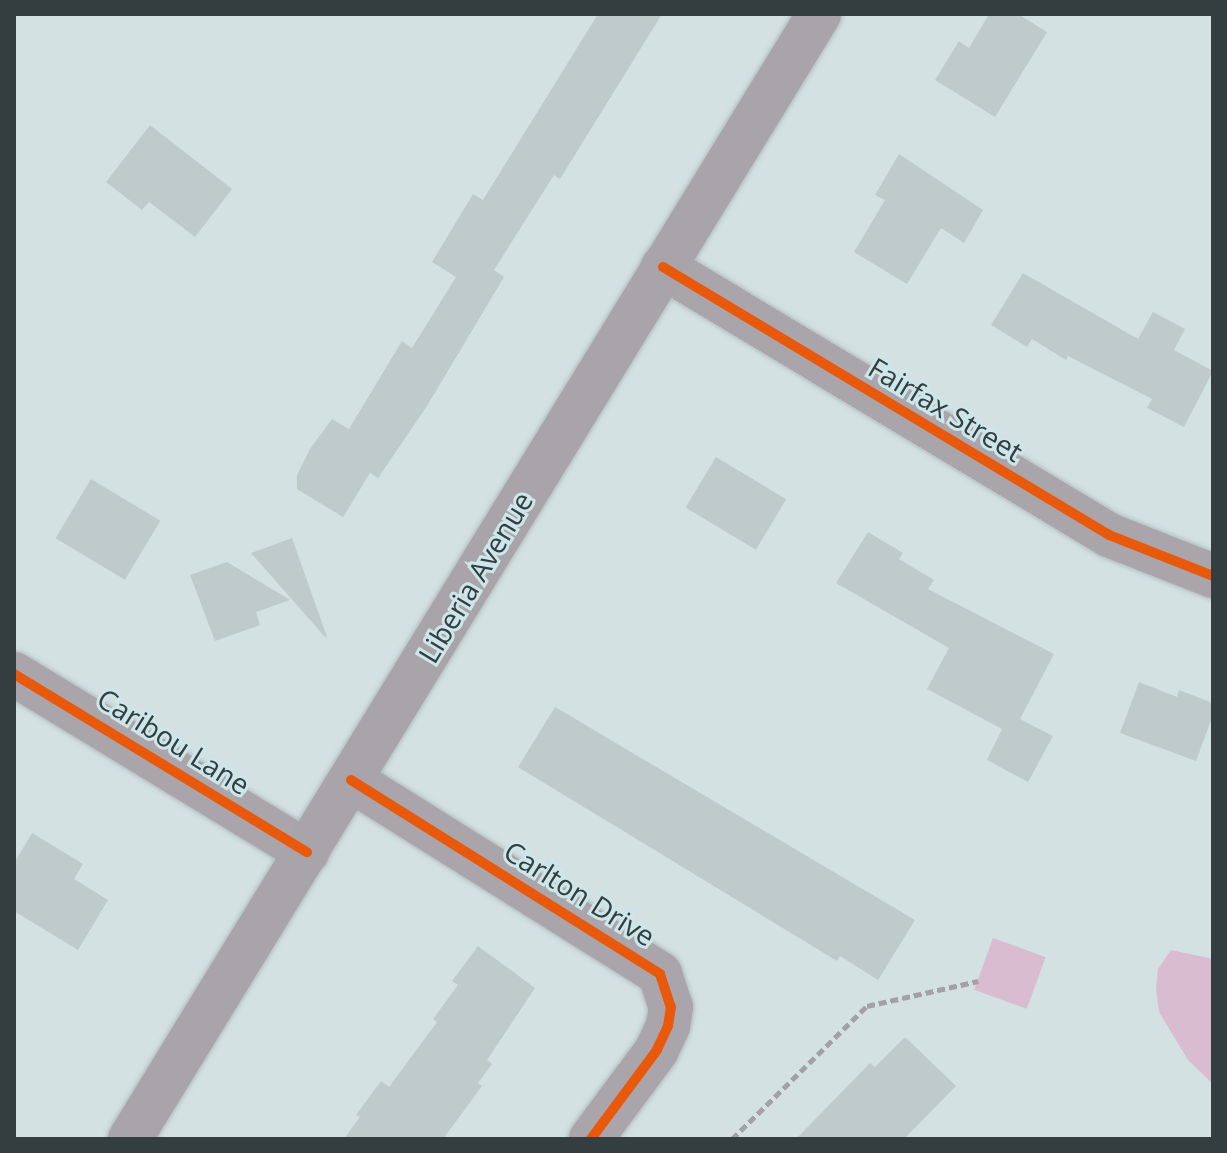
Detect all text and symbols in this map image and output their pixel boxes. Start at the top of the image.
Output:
street label: Fairfax Street [863,350,1029,468]
street label: Liberia Avenue [411,485,539,669]
street label: Caribou Lane [92,681,256,801]
street label: Carlton Drive [498,833,662,953]

